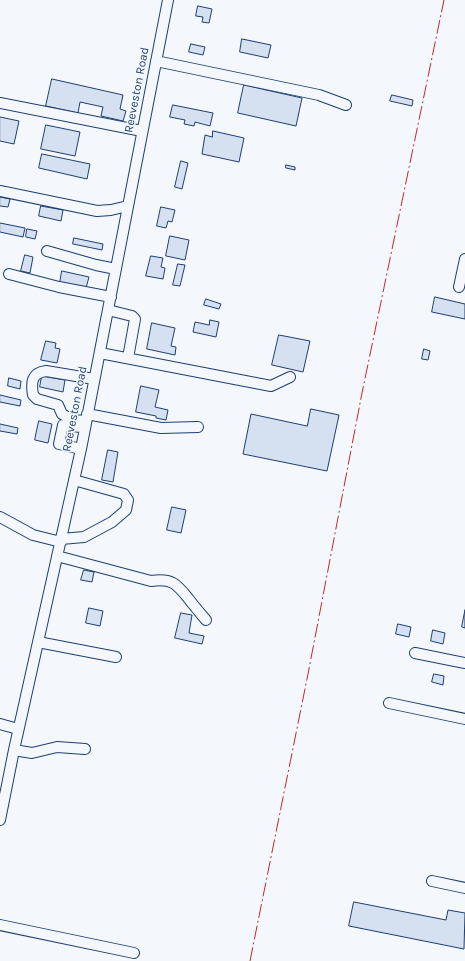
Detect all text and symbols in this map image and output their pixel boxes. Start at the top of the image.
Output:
street label: Reeveston Road [122,46,152,134]
street label: Reeveston Road [60,365,90,453]

